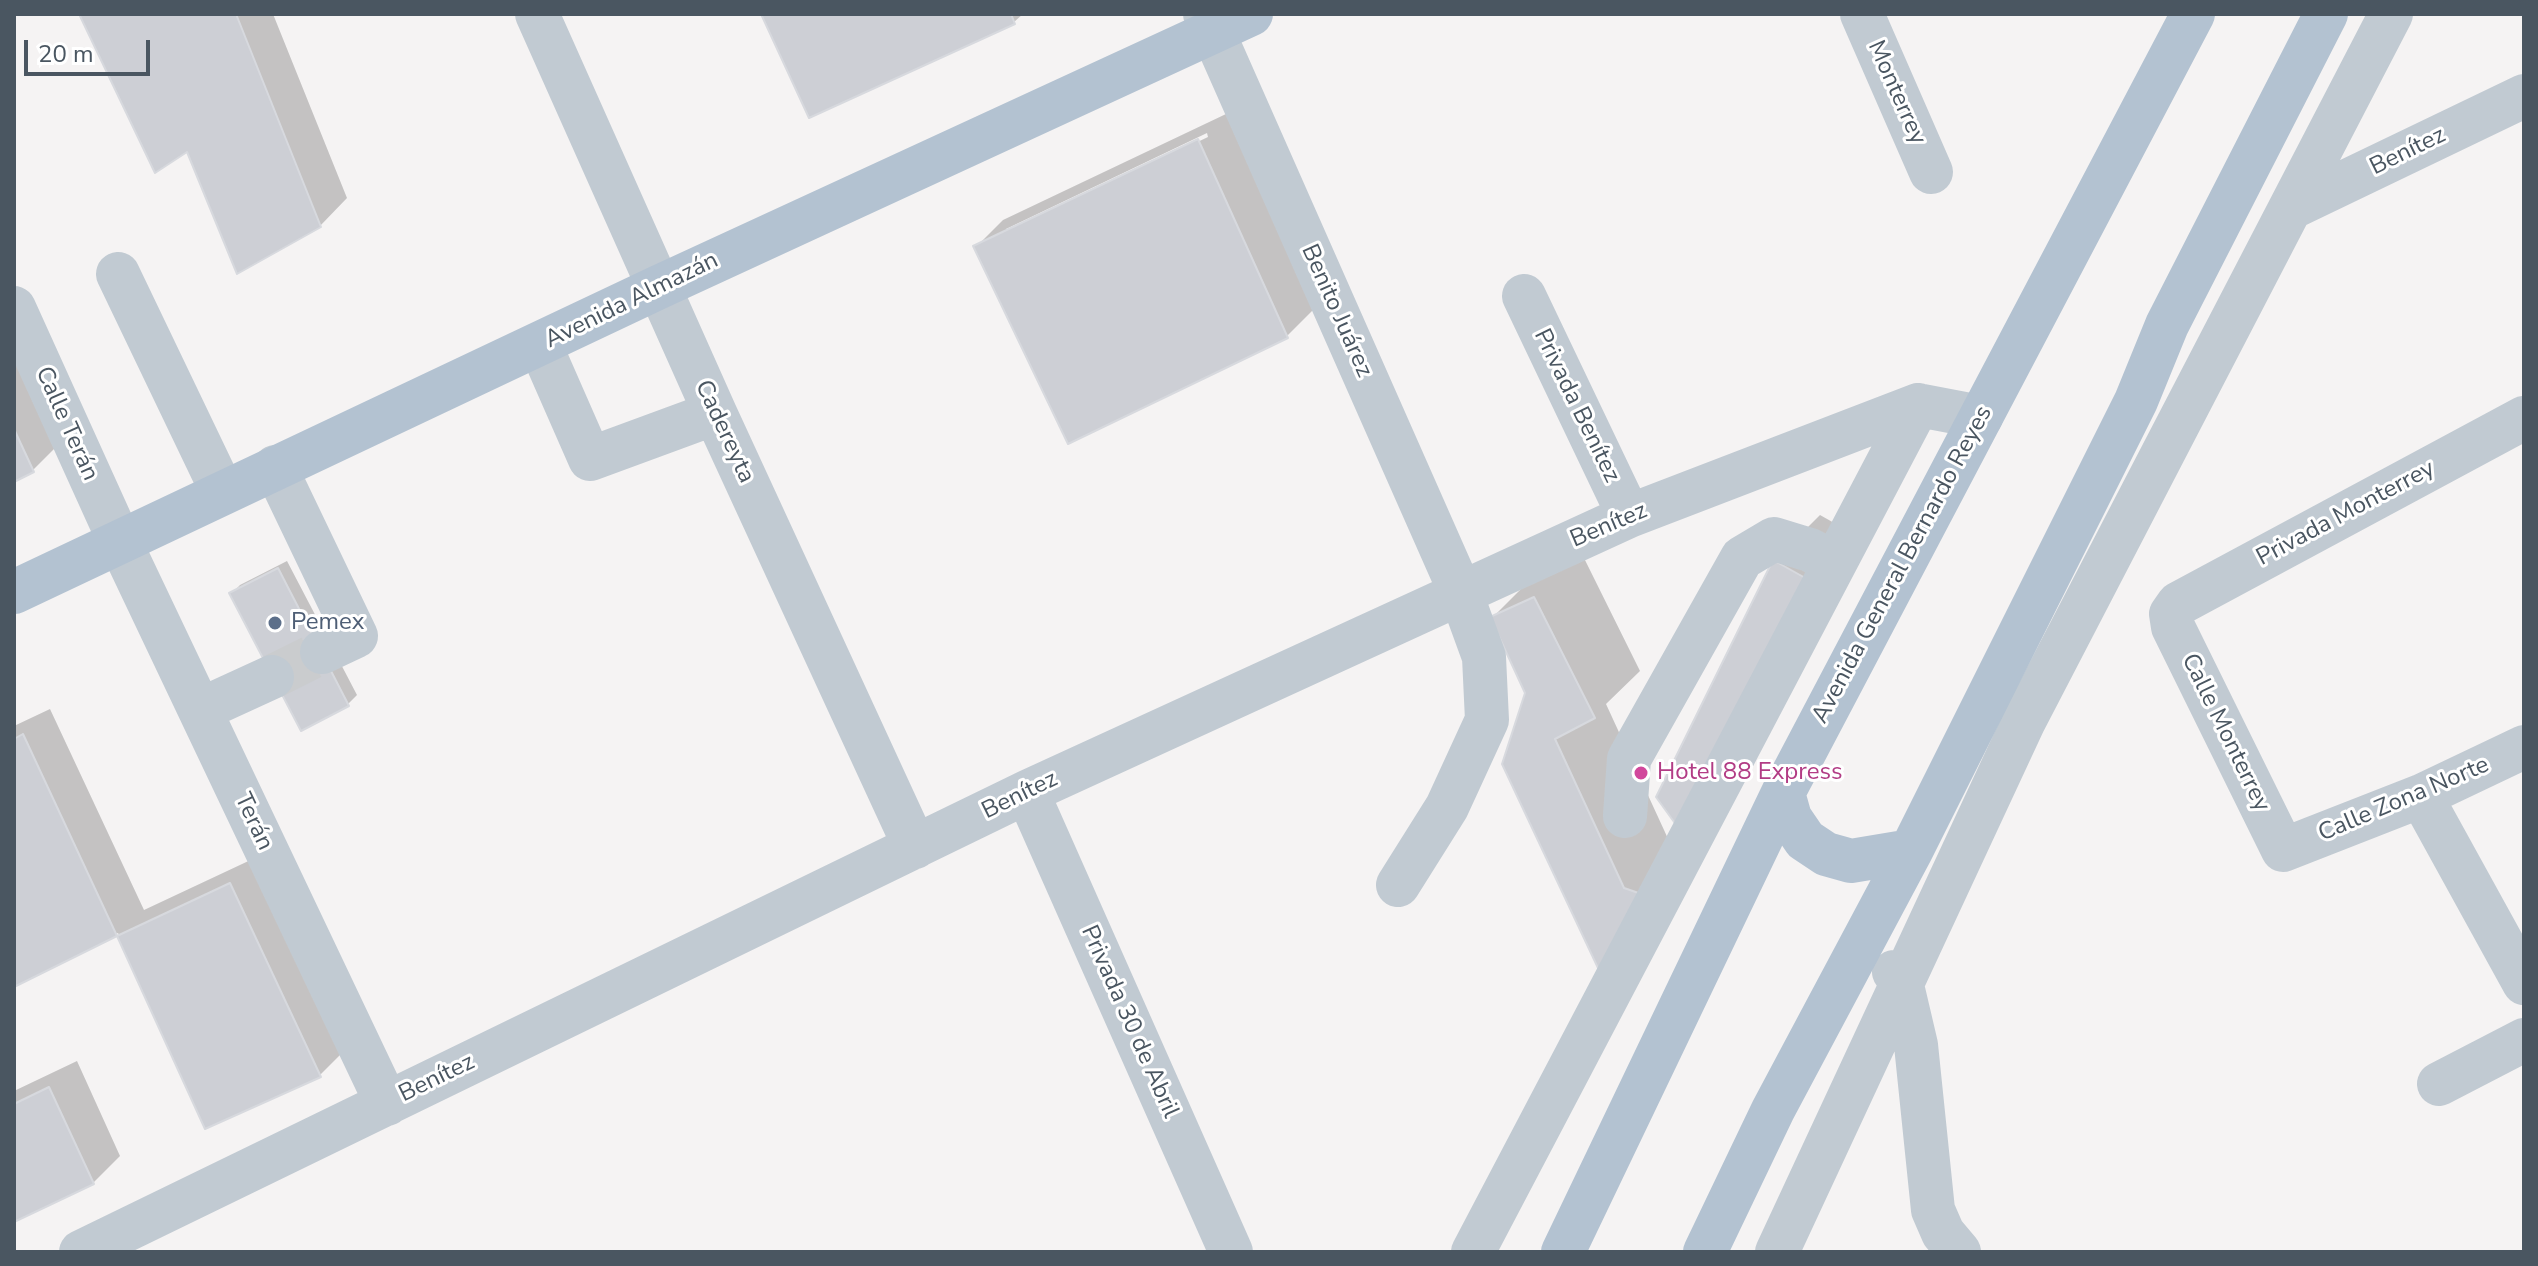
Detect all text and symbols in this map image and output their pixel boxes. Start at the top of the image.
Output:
scale bar [28,24,154,74]
street label: Monterrey [1860,37,1932,149]
text: 20 m [38,38,94,70]
street label: Benítez [2366,121,2450,183]
street label: Benito Juárez [1294,240,1378,382]
street label: Avenida Almazán [541,247,723,355]
street label: Privada Benítez [1526,325,1626,487]
street label: Calle Terán [28,363,104,485]
street label: Cadereyta [688,376,760,488]
street label: Avenida General Bernardo Reyes [1807,401,1999,729]
street label: Privada Monterrey [2252,455,2440,573]
street label: Benítez [1566,497,1652,555]
place label: Pemex [291,609,364,637]
marker: Pemex [266,614,284,632]
street label: Calle Monterrey [2174,649,2276,817]
street label: Calle Zona Norte [2314,751,2494,849]
place label: Hotel 88 Express [1657,759,1843,787]
marker: Hotel 88 Express [1632,764,1650,782]
street label: Benítez [978,765,1062,827]
street label: Terán [227,789,279,855]
street label: Privada 30 de Abril [1074,921,1184,1123]
street label: Benítez [395,1048,479,1110]

